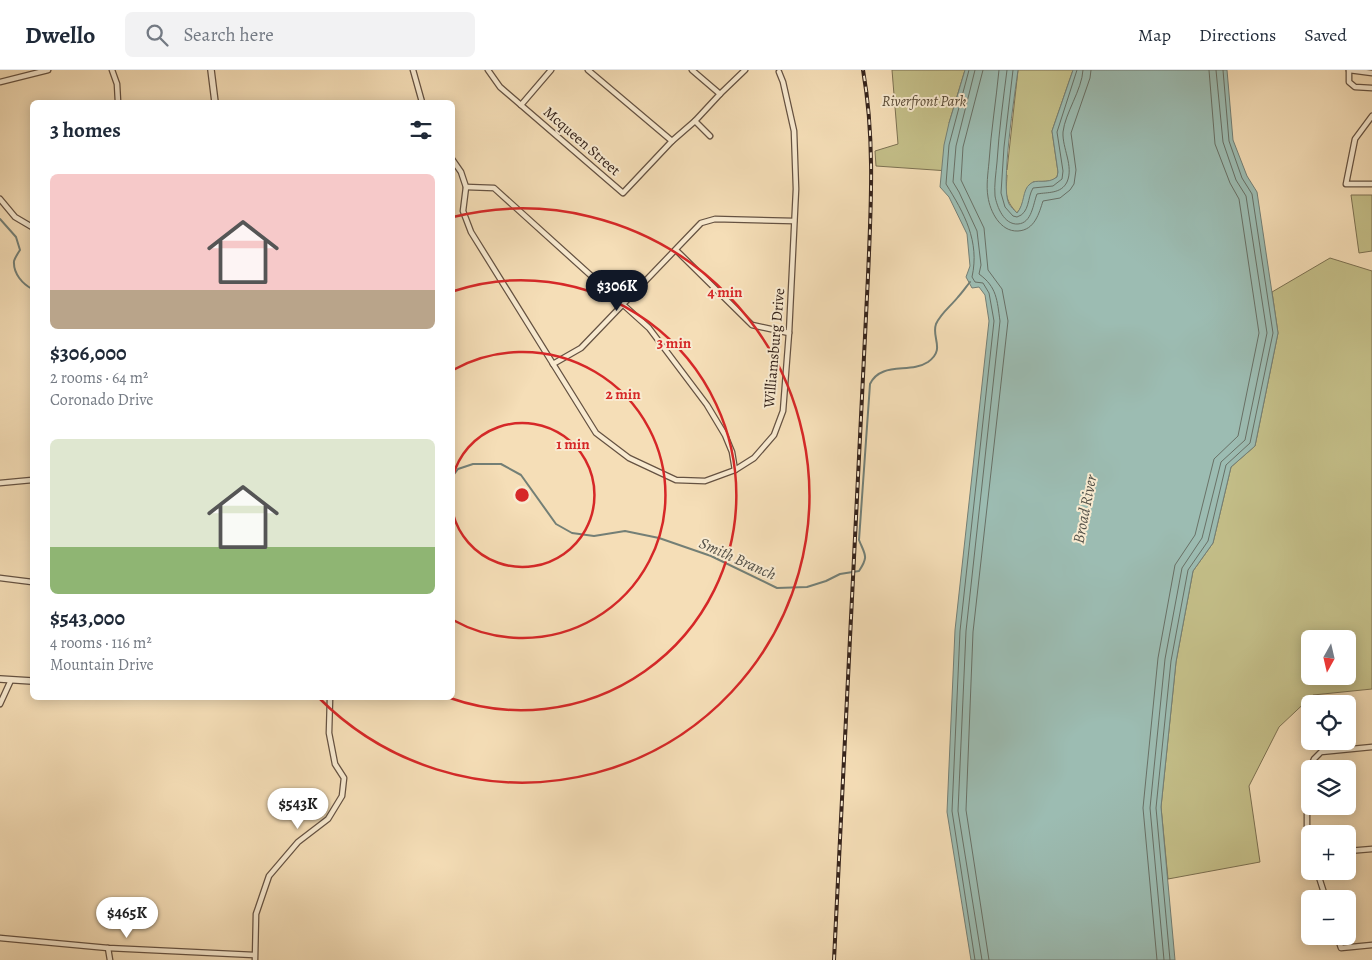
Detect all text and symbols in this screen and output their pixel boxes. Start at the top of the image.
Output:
search box [125,12,475,57]
text: Dwello [25,19,95,51]
icon: search [143,21,171,49]
text: Search here [183,22,274,48]
text: Map [1138,23,1171,47]
text: Directions [1199,23,1276,47]
text: Saved [1304,23,1347,47]
park label: Riverfront Park [882,91,967,111]
street label: Mcqueen Street [539,102,625,180]
text: 3 homes [50,116,121,144]
icon: filters [407,116,435,144]
icon: home [198,207,288,297]
pin: $306K [582,270,652,312]
text: $306K [597,275,637,297]
text: 4 min [707,282,743,302]
street label: Williamsburg Drive [759,287,789,410]
text: 3 min [657,333,692,353]
text: $306,000 [50,339,127,367]
text: 2 rooms · 64 m² [50,367,148,389]
text: 2 min [605,384,641,404]
text: Coronado Drive [50,389,153,411]
text: 1 min [556,434,590,454]
icon: home [198,472,288,562]
water label: Broad River [1068,473,1102,545]
centre of rings [513,486,531,504]
water label: Smith Branch [696,532,780,586]
text: $543,000 [50,604,125,632]
north arrow [1301,630,1356,685]
map controls [1301,630,1356,945]
text: 4 rooms · 116 m² [50,632,152,654]
text: Mountain Drive [50,654,154,676]
button: locate [1301,695,1356,750]
button: layers [1301,760,1356,815]
pin: $543K [263,788,333,830]
text: $543K [278,793,318,815]
button: + [1301,825,1356,880]
button: − [1301,890,1356,945]
pin: $465K [92,896,162,939]
text: $465K [107,902,147,924]

